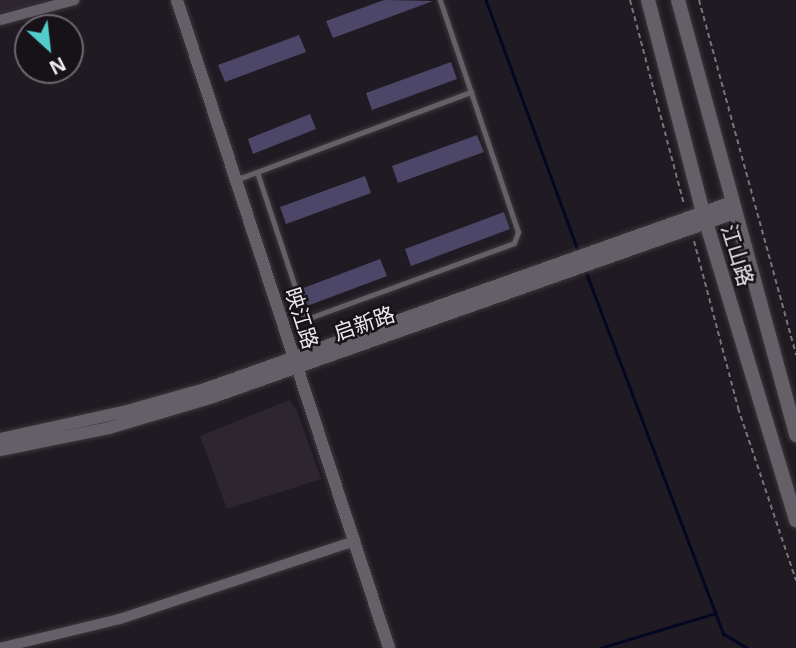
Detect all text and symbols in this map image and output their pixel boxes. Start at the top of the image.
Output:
north arrow [14,14,84,84]
text: N [45,51,70,81]
street label: 江山路 [717,221,759,289]
street label: 映江路 [280,284,324,352]
street label: 启新路 [330,301,398,345]

